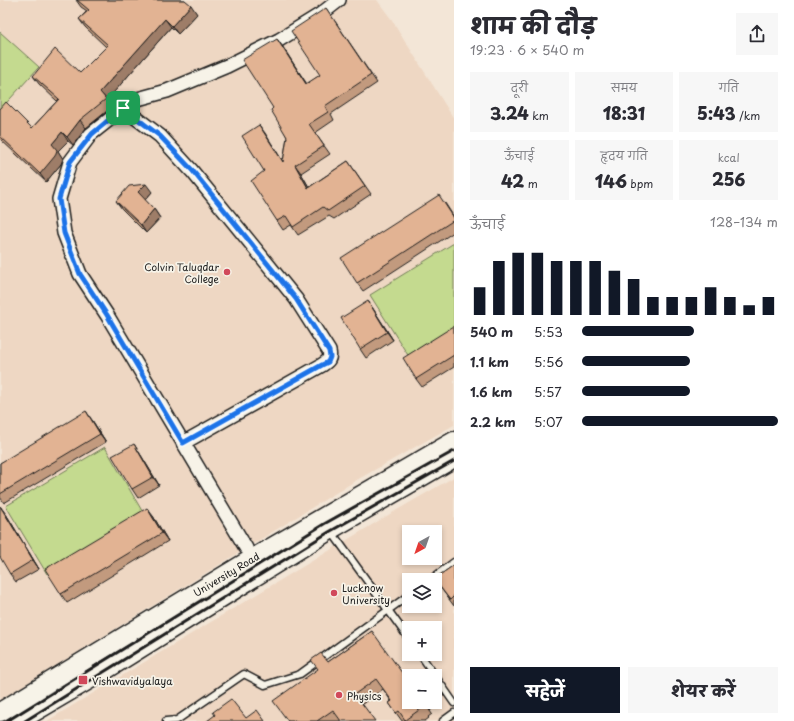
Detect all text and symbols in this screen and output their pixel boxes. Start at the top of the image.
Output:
text: शाम की दौड़ [470,8,596,41]
button: share [736,13,778,55]
text: 19:23 · 6 × 540 m [470,40,584,59]
text: दूरी [511,79,528,96]
text: समय [611,79,637,96]
text: गति [719,79,739,96]
pin [106,91,140,125]
icon: arrive [112,97,134,119]
text: 3.24 [490,100,529,126]
text: 18:31 [603,100,645,126]
text: 5:43 [697,100,736,126]
text: km [529,107,549,124]
text: /km [736,107,760,124]
text: ऊँचाई [505,147,534,164]
text: हृदय गति [600,147,648,164]
text: kcal [718,149,740,166]
text: 256 [712,166,745,192]
text: 42 [501,168,524,194]
text: 146 [595,168,627,194]
text: m [524,175,538,192]
text: bpm [627,175,653,192]
text: 128–134 m [710,212,778,231]
text: ऊँचाई [470,214,505,233]
place label: Colvin Taluqdar College [144,259,220,286]
marker: Colvin Taluqdar College [222,267,232,277]
text: 540 m [470,322,513,341]
text: 5:53 [534,322,563,341]
text: 1.1 km [470,352,509,371]
text: 5:56 [534,352,563,371]
text: 1.6 km [470,382,512,401]
text: 5:57 [534,382,562,401]
text: 2.2 km [470,412,516,431]
text: 5:07 [534,412,563,431]
north arrow [402,525,442,565]
map controls [402,525,442,709]
street label: University Road [190,548,263,601]
button: layers [402,573,442,613]
place label: Lucknow University [342,580,390,607]
marker: Lucknow University [329,588,339,598]
button: + [402,621,442,661]
button: सहेजें [470,667,620,713]
button: शेयर करें [628,667,778,713]
button: − [402,669,442,709]
place label: Vishwavidyalaya [92,673,173,689]
marker: Vishwavidyalaya [77,674,89,686]
place label: Physics [347,688,382,703]
marker: Physics [334,690,344,700]

